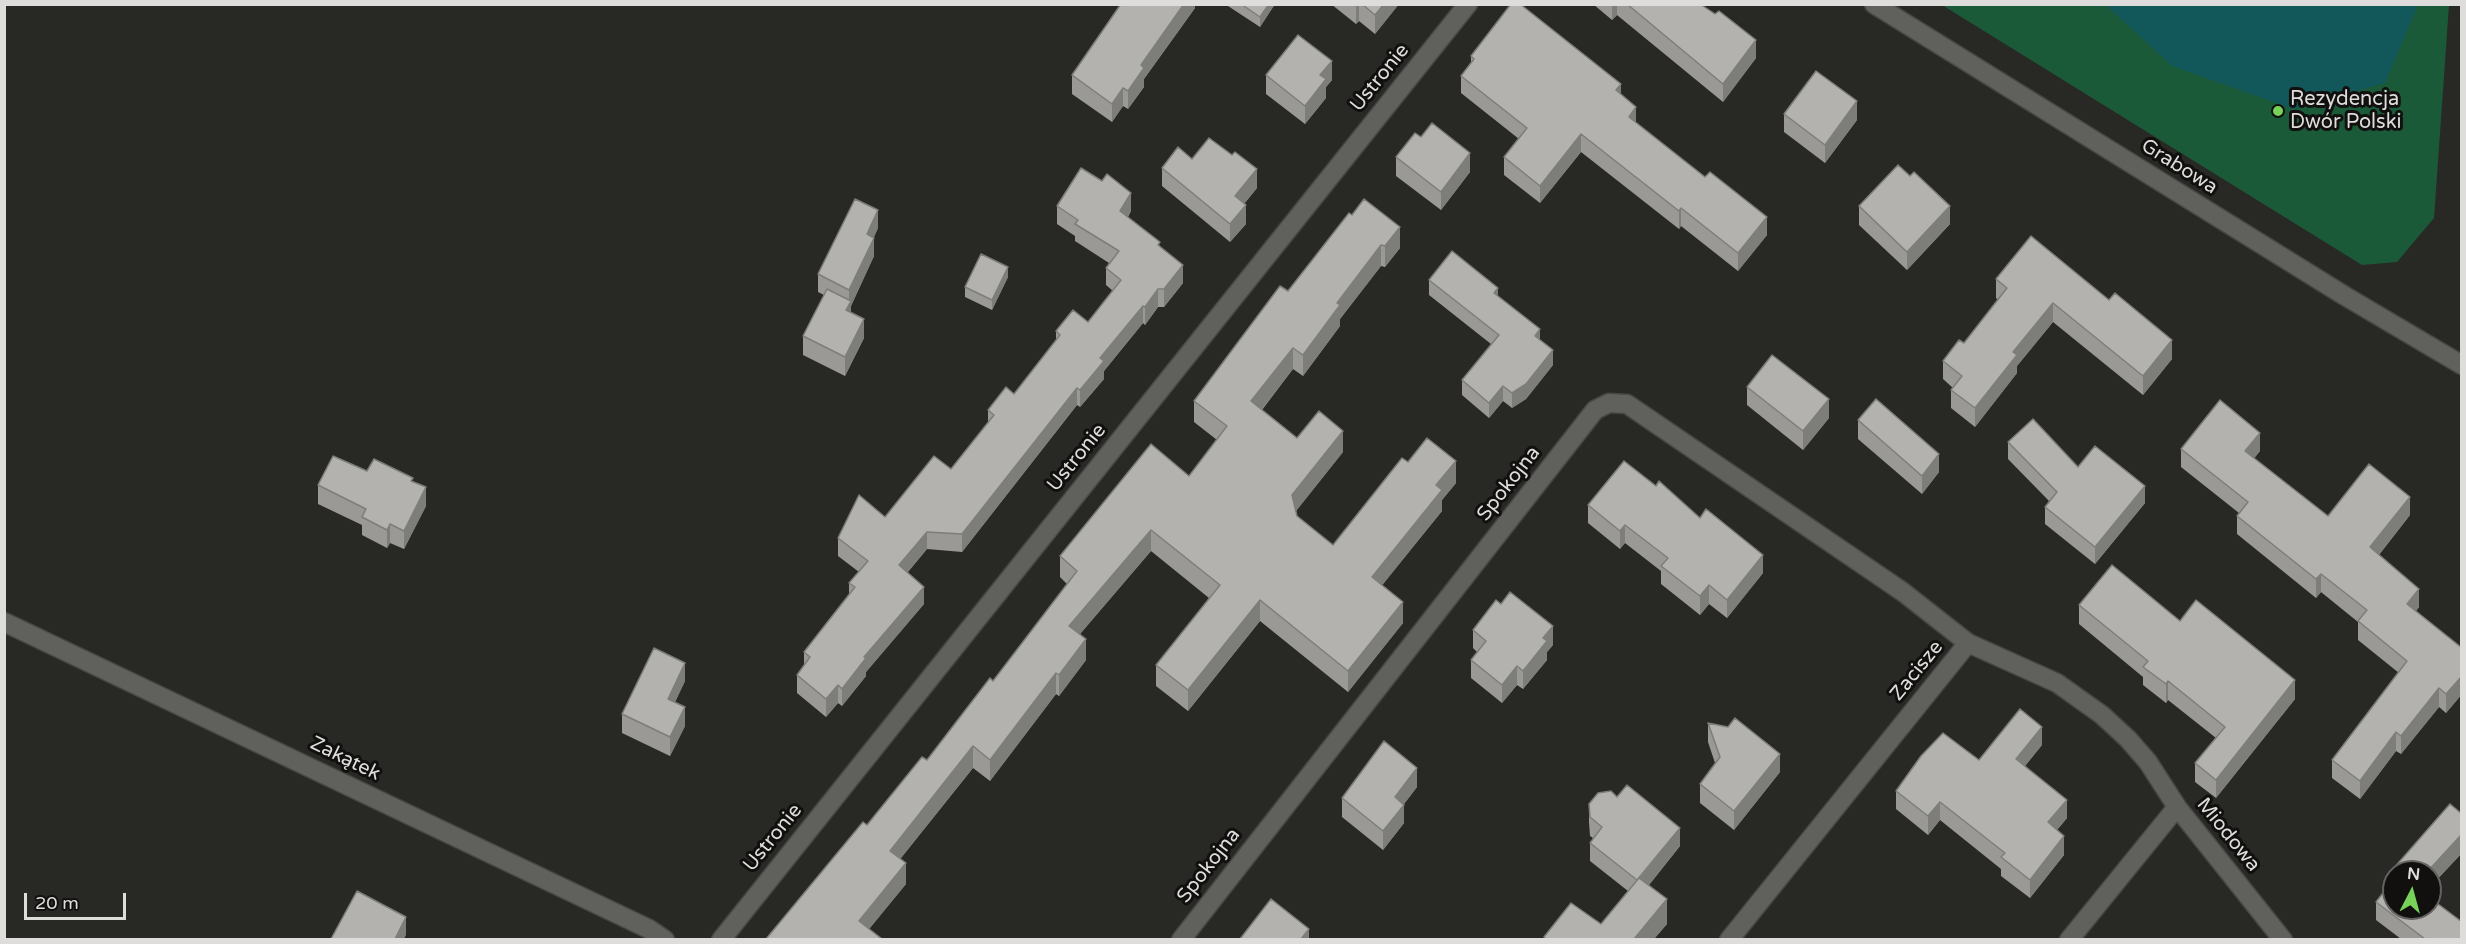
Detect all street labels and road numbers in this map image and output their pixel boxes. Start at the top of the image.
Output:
street label: Ustronie [1346,39,1414,117]
street label: Grabowa [2136,134,2222,200]
street label: Ustronie [1043,419,1111,497]
street label: Spokojna [1472,442,1546,526]
street label: Zacisze [1885,636,1949,706]
street label: Zakątek [306,732,384,786]
street label: Miodowa [2191,793,2265,877]
street label: Ustronie [739,799,807,877]
street label: Spokojna [1172,824,1246,908]

